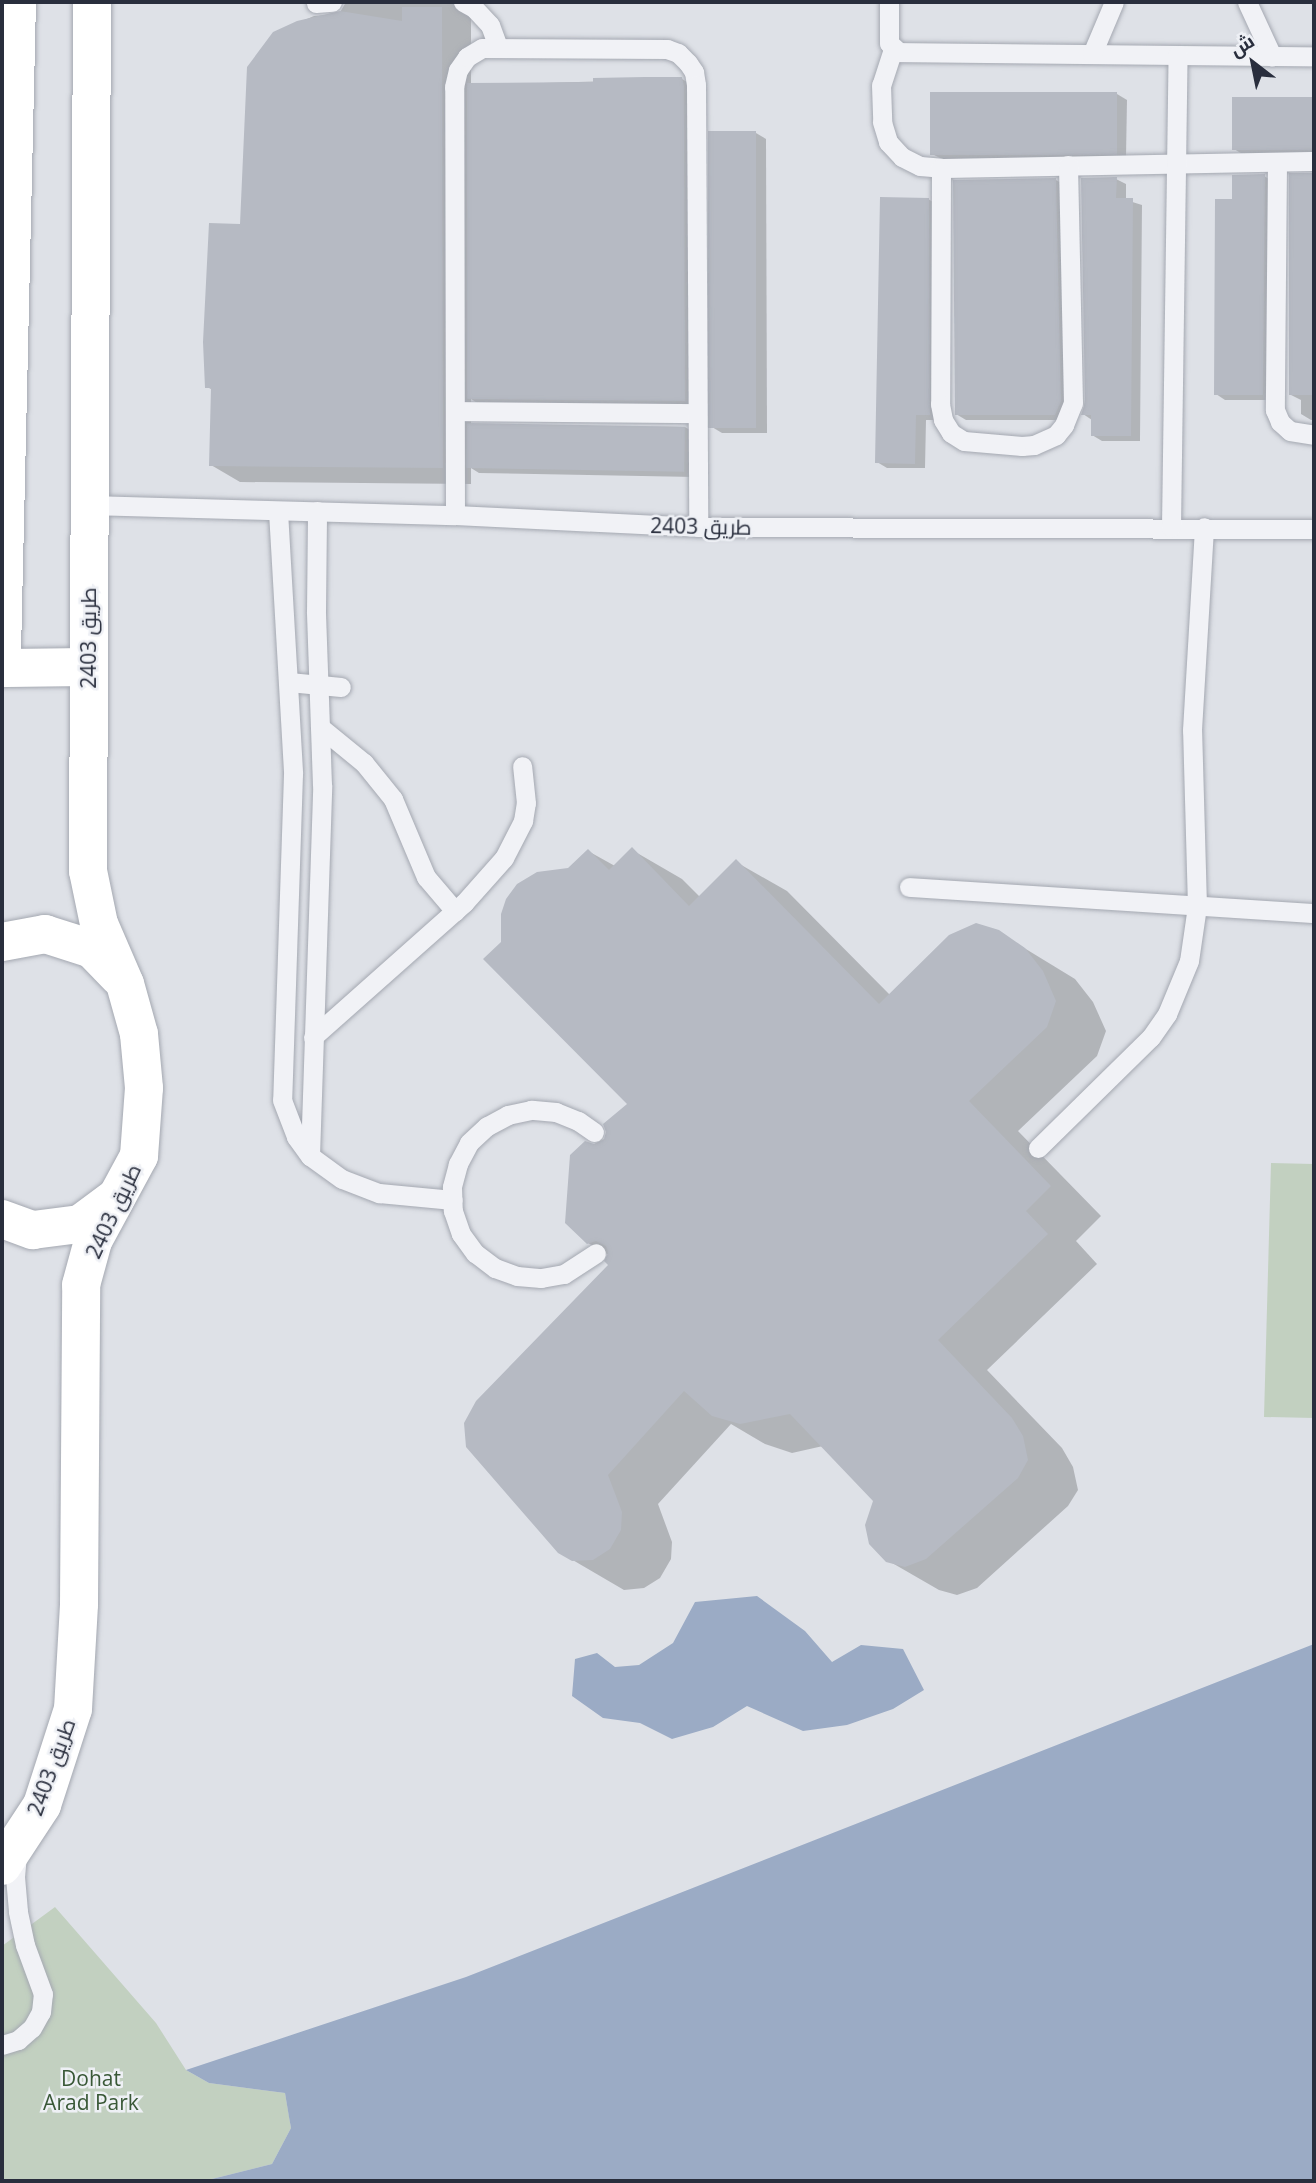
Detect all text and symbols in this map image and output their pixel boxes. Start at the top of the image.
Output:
north arrow [1218,28,1288,98]
text: ش [1225,28,1259,63]
street label: طريق 2403 [650,513,752,539]
street label: طريق 2403 [75,587,101,689]
street label: طريق 2403 [80,1160,146,1262]
street label: طريق 2403 [22,1715,80,1819]
park label: Dohat Arad Park [43,2065,139,2115]

